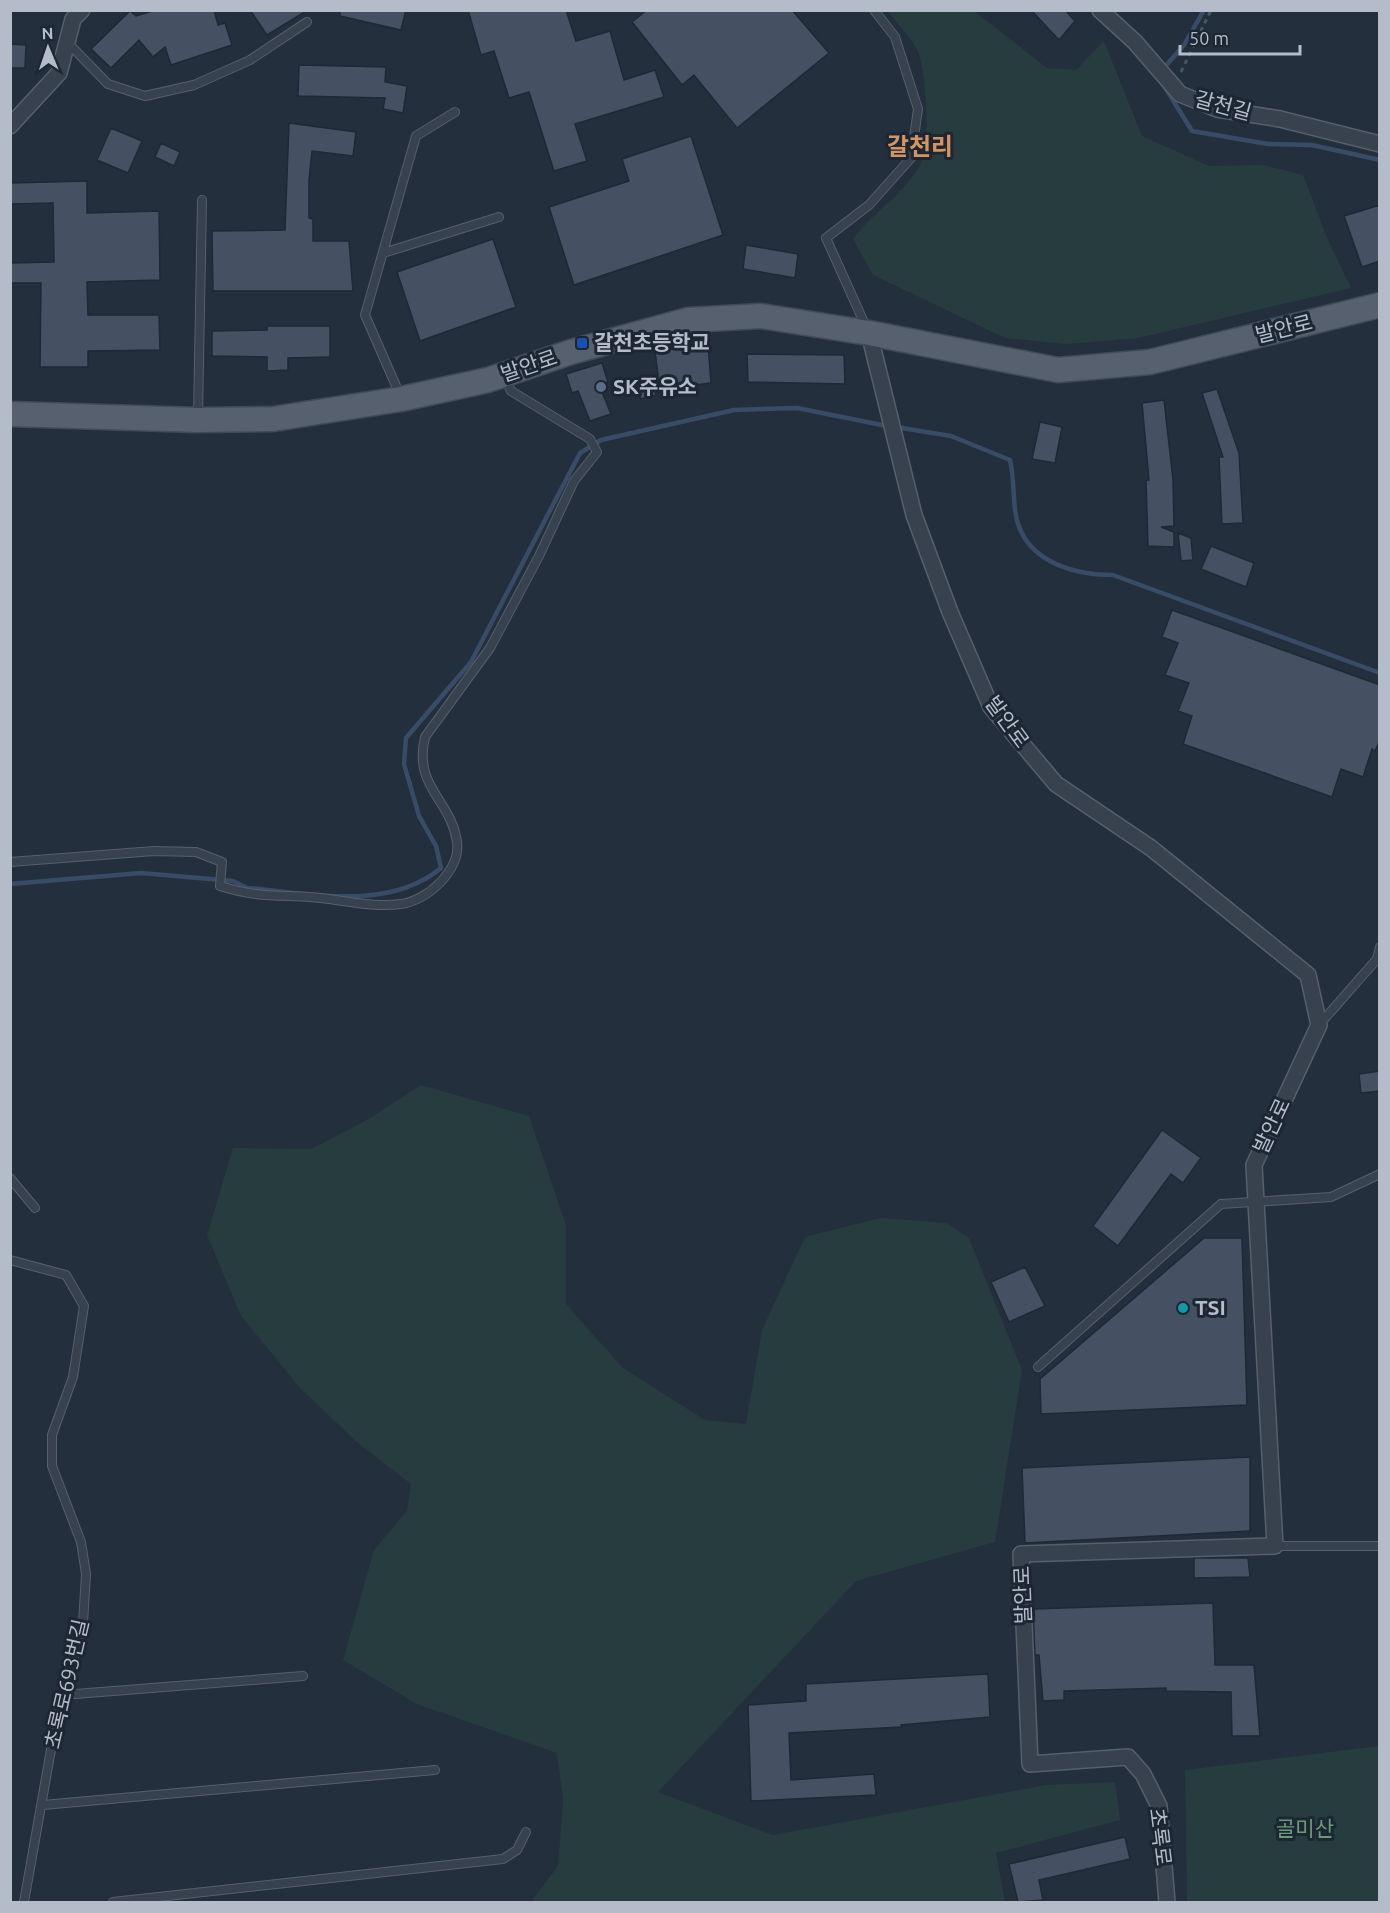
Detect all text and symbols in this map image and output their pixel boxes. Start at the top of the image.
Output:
north arrow [18,18,78,78]
scale bar [1180,18,1300,56]
text: N [41,24,54,42]
text: 50 m [1189,28,1229,48]
street label: 갈천길 [1192,86,1254,124]
district label: 갈천리 [887,133,953,160]
street label: 발안로 [1253,309,1315,347]
place label: 갈천초등학교 [594,330,710,354]
marker: 갈천초등학교 [575,336,589,350]
street label: 발안로 [497,344,560,386]
place label: SK주유소 [613,374,697,398]
marker: SK주유소 [594,380,608,394]
street label: 발안로 [981,691,1035,752]
street label: 발안로 [1248,1094,1294,1157]
place label: TSI [1195,1295,1226,1319]
marker: TSI [1176,1301,1190,1315]
street label: 발안로 [1009,1566,1035,1624]
street label: 초록로693번길 [39,1617,93,1751]
street label: 초록로 [1146,1807,1176,1867]
park label: 골미산 [1276,1816,1334,1840]

